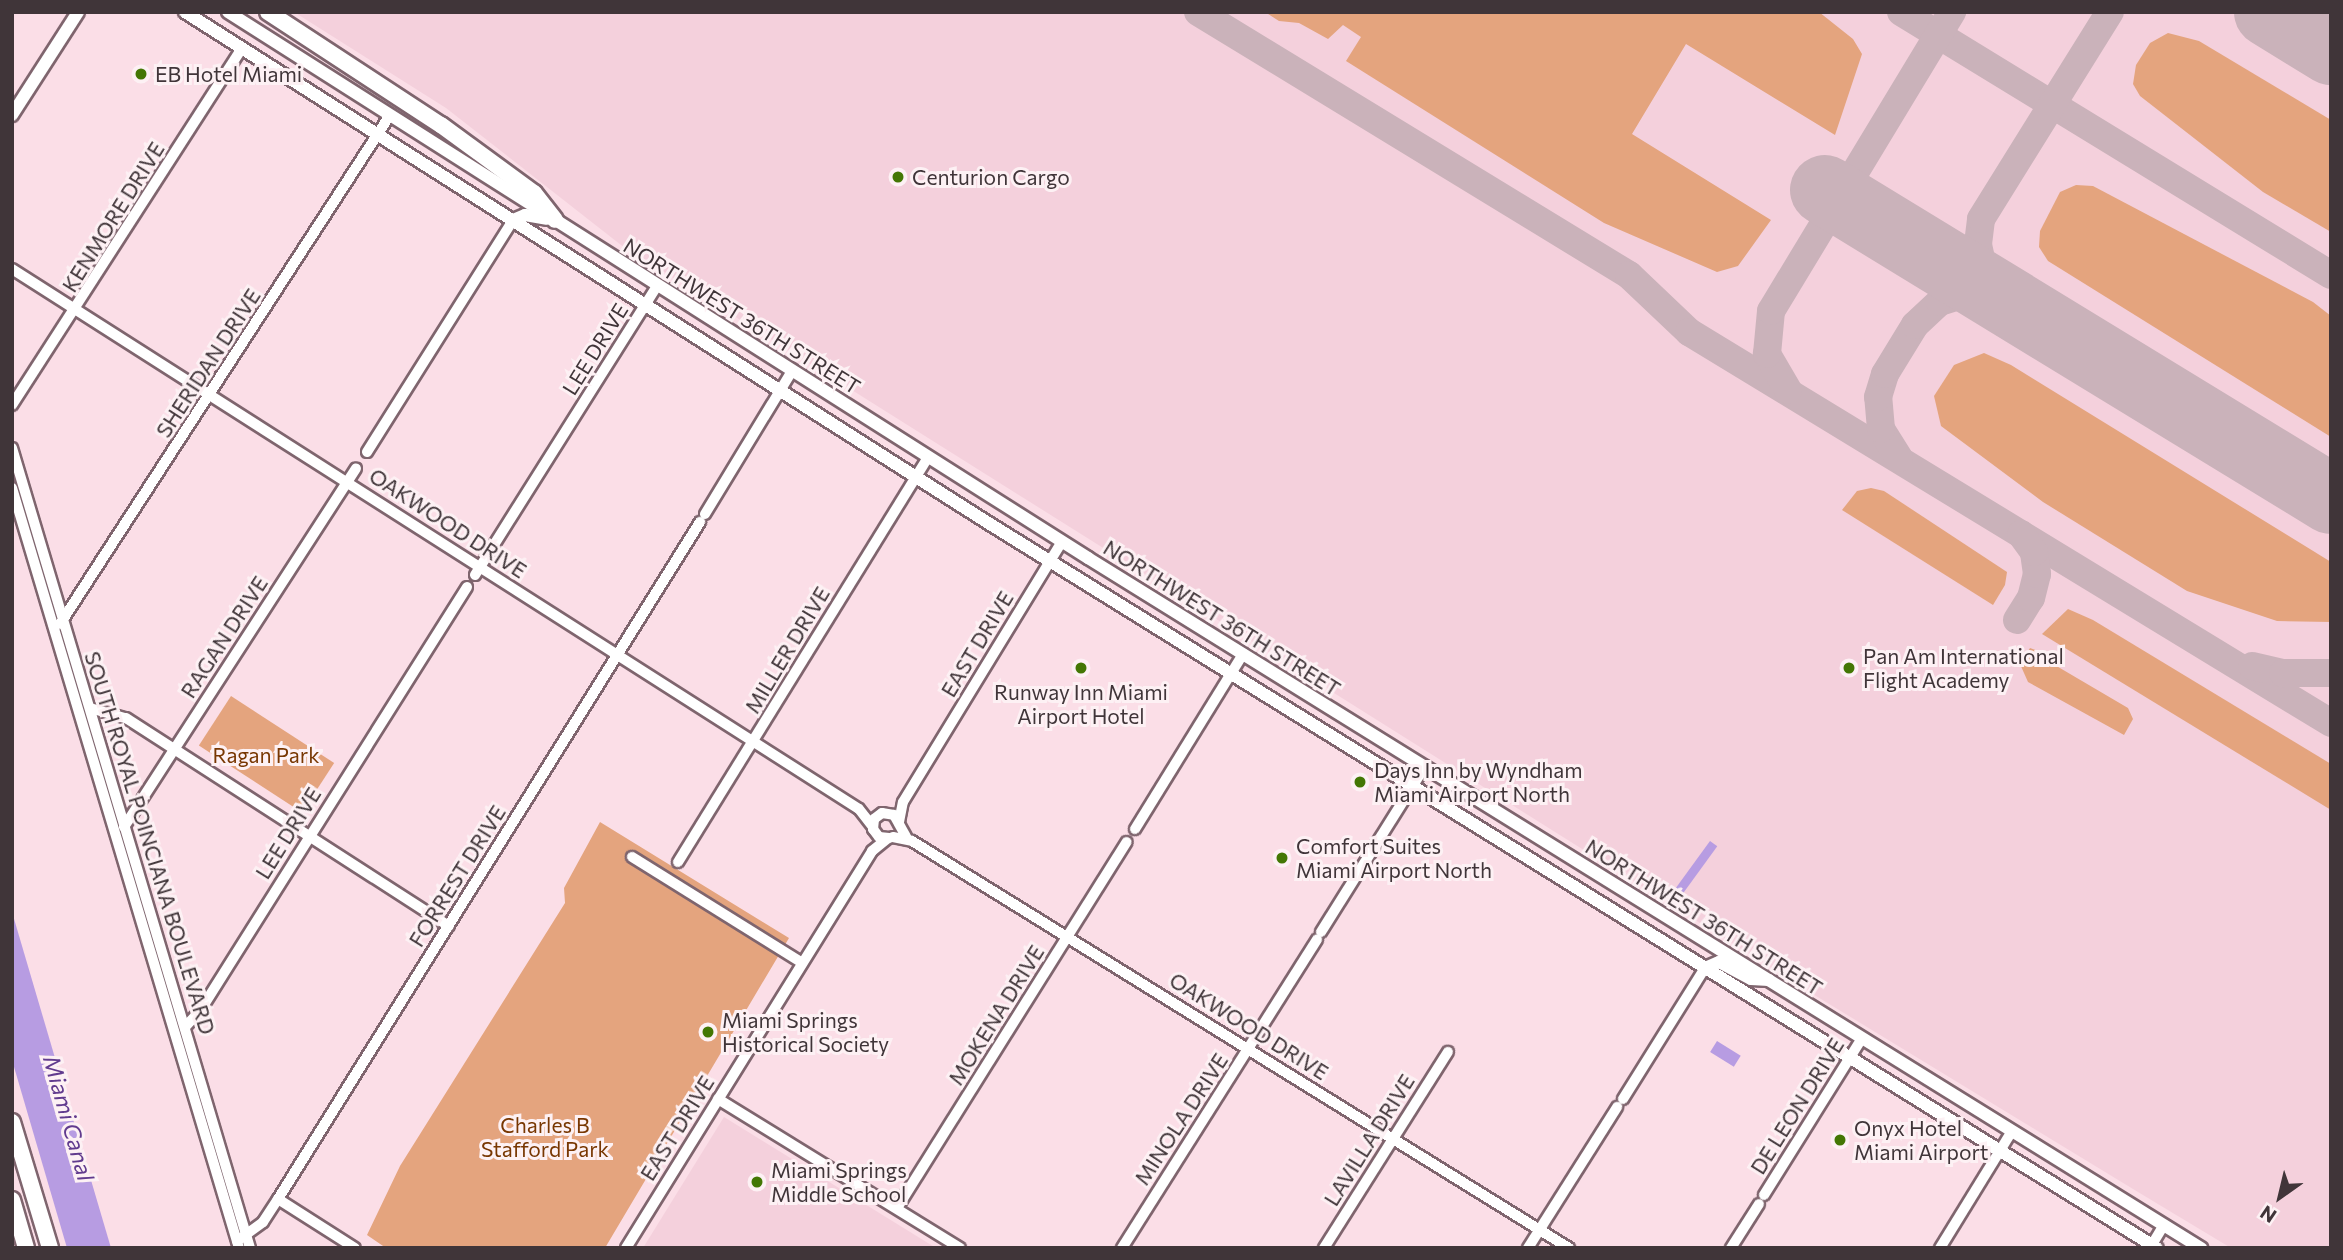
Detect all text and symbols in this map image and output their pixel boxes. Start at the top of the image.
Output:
place label: EB Hotel Miami [155,61,302,87]
marker: EB Hotel Miami [133,66,149,82]
street label: KENMORE DRIVE [57,137,169,297]
place label: Centurion Cargo [912,164,1070,190]
marker: Centurion Cargo [890,169,906,185]
street label: NORTHWEST 36TH STREET [619,233,865,399]
street label: SHERIDAN DRIVE [151,284,265,442]
street label: LEE DRIVE [557,299,633,399]
street label: OAKWOOD DRIVE [365,463,531,583]
street label: NORTHWEST 36TH STREET [1099,535,1345,701]
street label: RAGAN DRIVE [175,571,273,703]
street label: MILLER DRIVE [739,582,835,718]
street label: EAST DRIVE [936,587,1018,701]
place label: Pan Am International Flight Academy [1863,643,2064,693]
street label: SOUTH ROYAL POINCIANA BOULEVARD [80,648,220,1038]
marker: Runway Inn Miami Airport Hotel [1073,660,1089,676]
marker: Pan Am International Flight Academy [1841,660,1857,676]
place label: Runway Inn Miami Airport Hotel [994,679,1168,729]
park label: Ragan Park [212,742,320,768]
place label: Days Inn by Wyndham Miami Airport North [1374,757,1583,807]
marker: Days Inn by Wyndham Miami Airport North [1352,774,1368,790]
street label: LEE DRIVE [250,783,326,883]
street label: FORREST DRIVE [403,801,511,951]
place label: Comfort Suites Miami Airport North [1296,833,1492,883]
street label: NORTHWEST 36TH STREET [1581,834,1827,1000]
marker: Comfort Suites Miami Airport North [1274,850,1290,866]
street label: MOKENA DRIVE [943,940,1049,1090]
street label: OAKWOOD DRIVE [1165,967,1333,1085]
place label: Miami Springs Historical Society [722,1007,889,1057]
marker: Miami Springs Historical Society [700,1024,716,1040]
street label: DE LEON DRIVE [1745,1033,1849,1179]
street label: MINOLA DRIVE [1129,1048,1233,1190]
water label: Miami Canal [38,1052,100,1184]
street label: LAVILLA DRIVE [1319,1070,1419,1210]
street label: EAST DRIVE [635,1071,719,1185]
park label: Charles B Stafford Park [481,1112,609,1162]
place label: Onyx Hotel Miami Airport [1854,1115,1988,1165]
marker: Onyx Hotel Miami Airport [1832,1132,1848,1148]
place label: Miami Springs Middle School [771,1157,907,1207]
north arrow [2245,1162,2315,1232]
marker: Miami Springs Middle School [749,1174,765,1190]
text: N [2256,1201,2280,1228]

